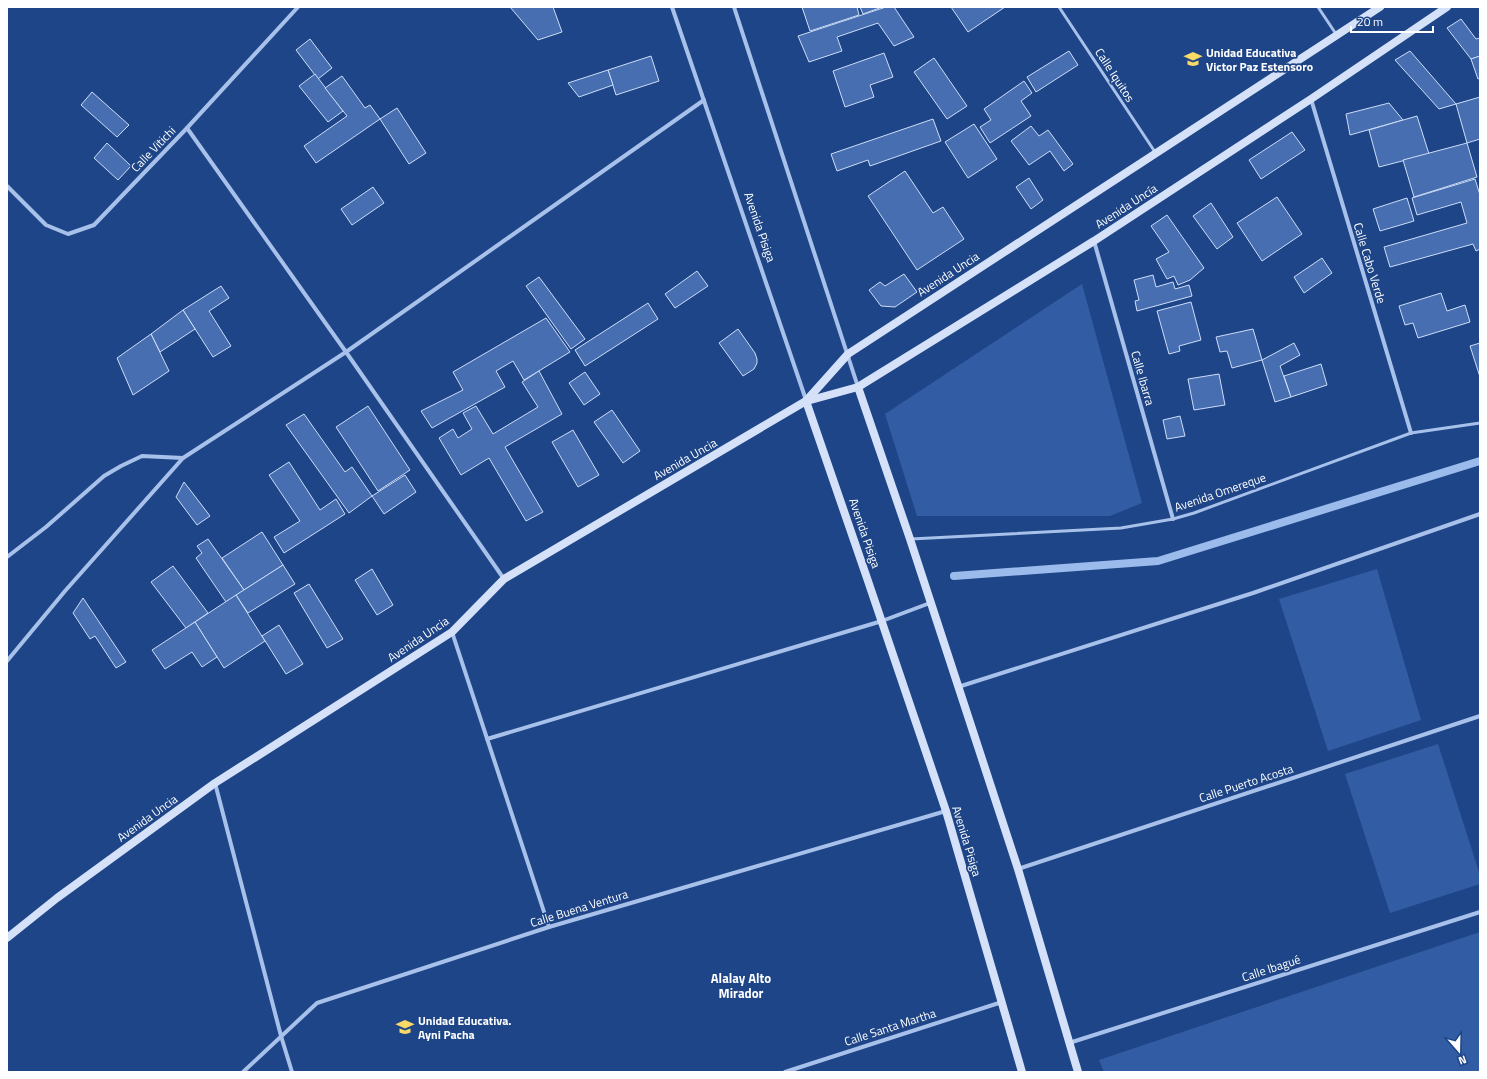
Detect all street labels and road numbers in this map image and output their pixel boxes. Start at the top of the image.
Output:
street label: Calle Iquitos [1090,44,1140,106]
street label: Calle Vitichi [126,122,180,176]
street label: Avenida Uncía [1091,179,1161,233]
street label: Avenida Pisiga [739,189,781,265]
street label: Calle Cabo Verde [1349,220,1391,306]
street label: Avenida Uncia [913,247,983,301]
street label: Calle Ibarra [1126,348,1160,408]
street label: Avenida Uncia [650,433,720,485]
street label: Avenida Omereque [1172,467,1268,517]
street label: Avenida Pisiga [844,495,886,571]
street label: Avenida Uncia [383,611,453,667]
street label: Calle Puerto Acosta [1196,759,1296,807]
street label: Avenida Uncia [113,790,181,846]
street label: Avenida Pisiga [947,803,987,879]
street label: Calle Buena Ventura [528,884,630,932]
street label: Calle Ibagué [1239,950,1303,986]
street label: Calle Santa Martha [842,1003,938,1051]

